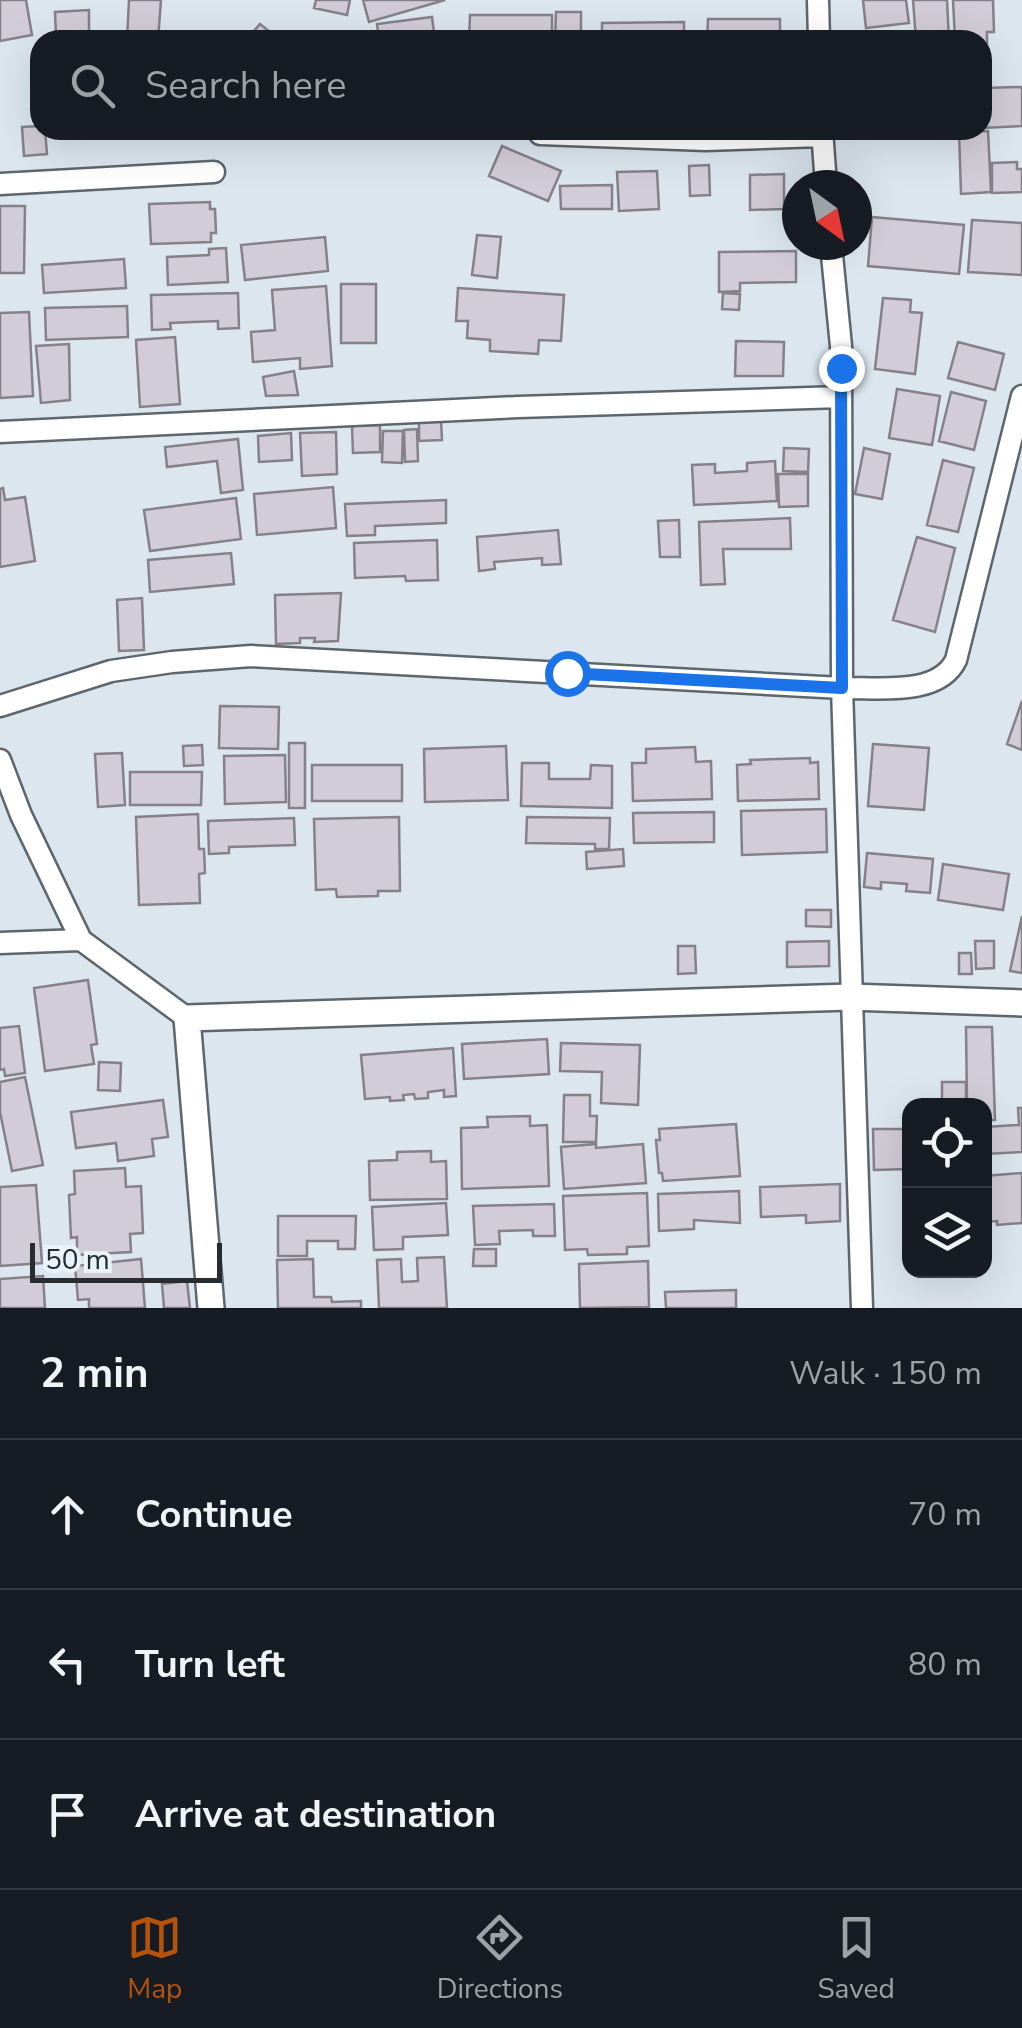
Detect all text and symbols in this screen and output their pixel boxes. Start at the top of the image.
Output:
search box [30,30,992,140]
icon: search [65,58,120,113]
text: Search here [145,60,346,111]
north arrow [782,170,872,260]
route end [819,346,865,392]
route start [545,651,591,697]
map controls [902,1098,992,1278]
button: locate [902,1098,992,1188]
button: layers [902,1188,992,1278]
scale bar [30,1238,222,1282]
text: 50 m [45,1241,110,1279]
text: 2 min [40,1345,149,1402]
text: Walk · 150 m [789,1352,982,1395]
icon: ahead [40,1487,95,1542]
text: Continue [135,1489,293,1540]
text: 70 m [908,1493,982,1536]
icon: left [40,1637,95,1692]
text: Turn left [135,1639,285,1690]
text: 80 m [908,1643,982,1686]
icon: arrive [40,1787,95,1842]
text: Arrive at destination [135,1789,496,1840]
tab: Map [127,1910,182,2008]
tab: Directions [437,1910,563,2008]
tab: Saved [817,1910,895,2008]

